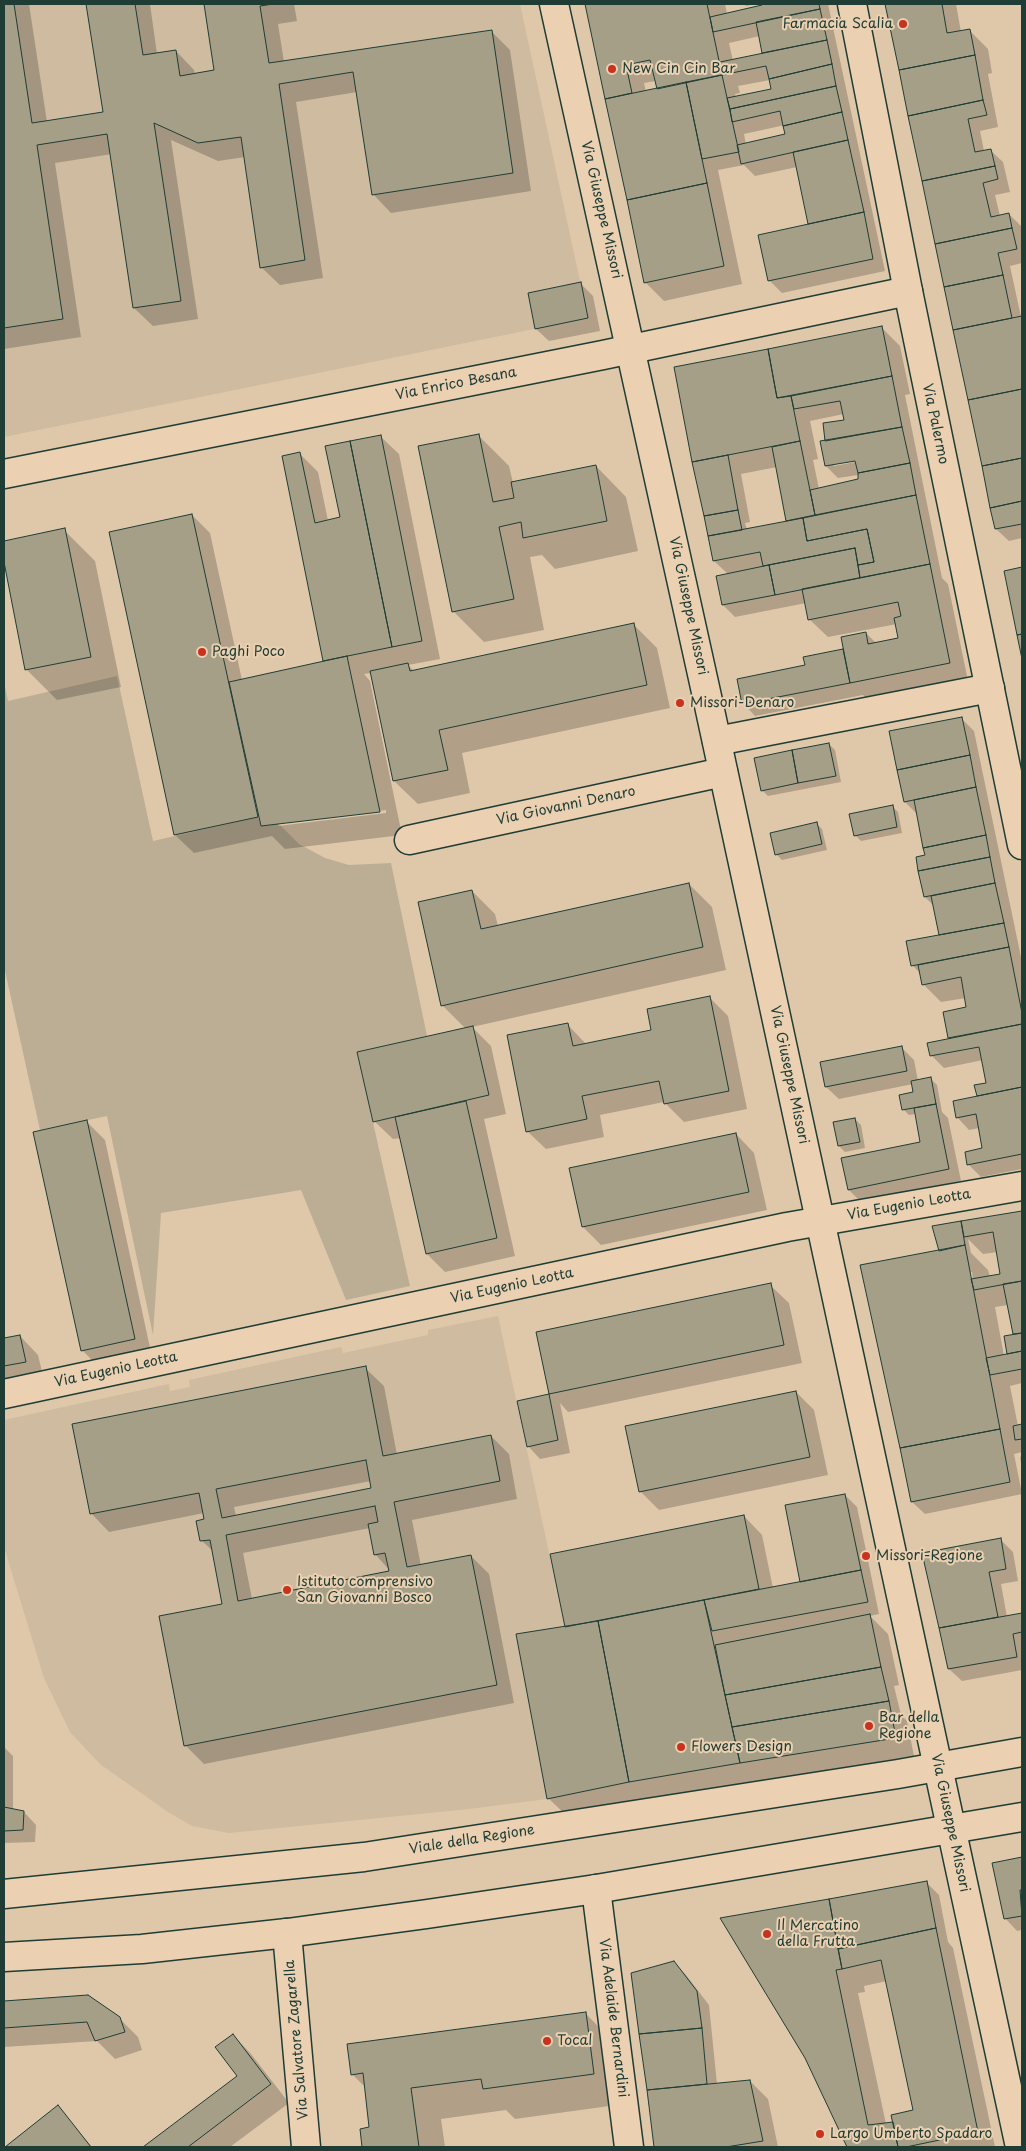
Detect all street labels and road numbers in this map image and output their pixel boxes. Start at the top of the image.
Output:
street label: Via Giuseppe Missori [577,139,625,281]
street label: Via Enrico Besana [394,364,518,404]
street label: Via Palermo [918,382,952,466]
street label: Via Giuseppe Missori [665,535,711,677]
street label: Via Giovanni Denaro [495,783,637,829]
street label: Via Giuseppe Missori [766,1004,812,1146]
street label: Via Eugenio Leotta [846,1186,972,1224]
street label: Via Eugenio Leotta [449,1265,575,1307]
street label: Via Eugenio Leotta [53,1349,179,1391]
street label: Via Giuseppe Missori [927,1752,973,1894]
street label: Viale della Regione [408,1822,536,1858]
street label: Via Adelaide Bernardini [595,1938,631,2098]
street label: Via Salvatore Zagarella [282,1959,312,2121]

